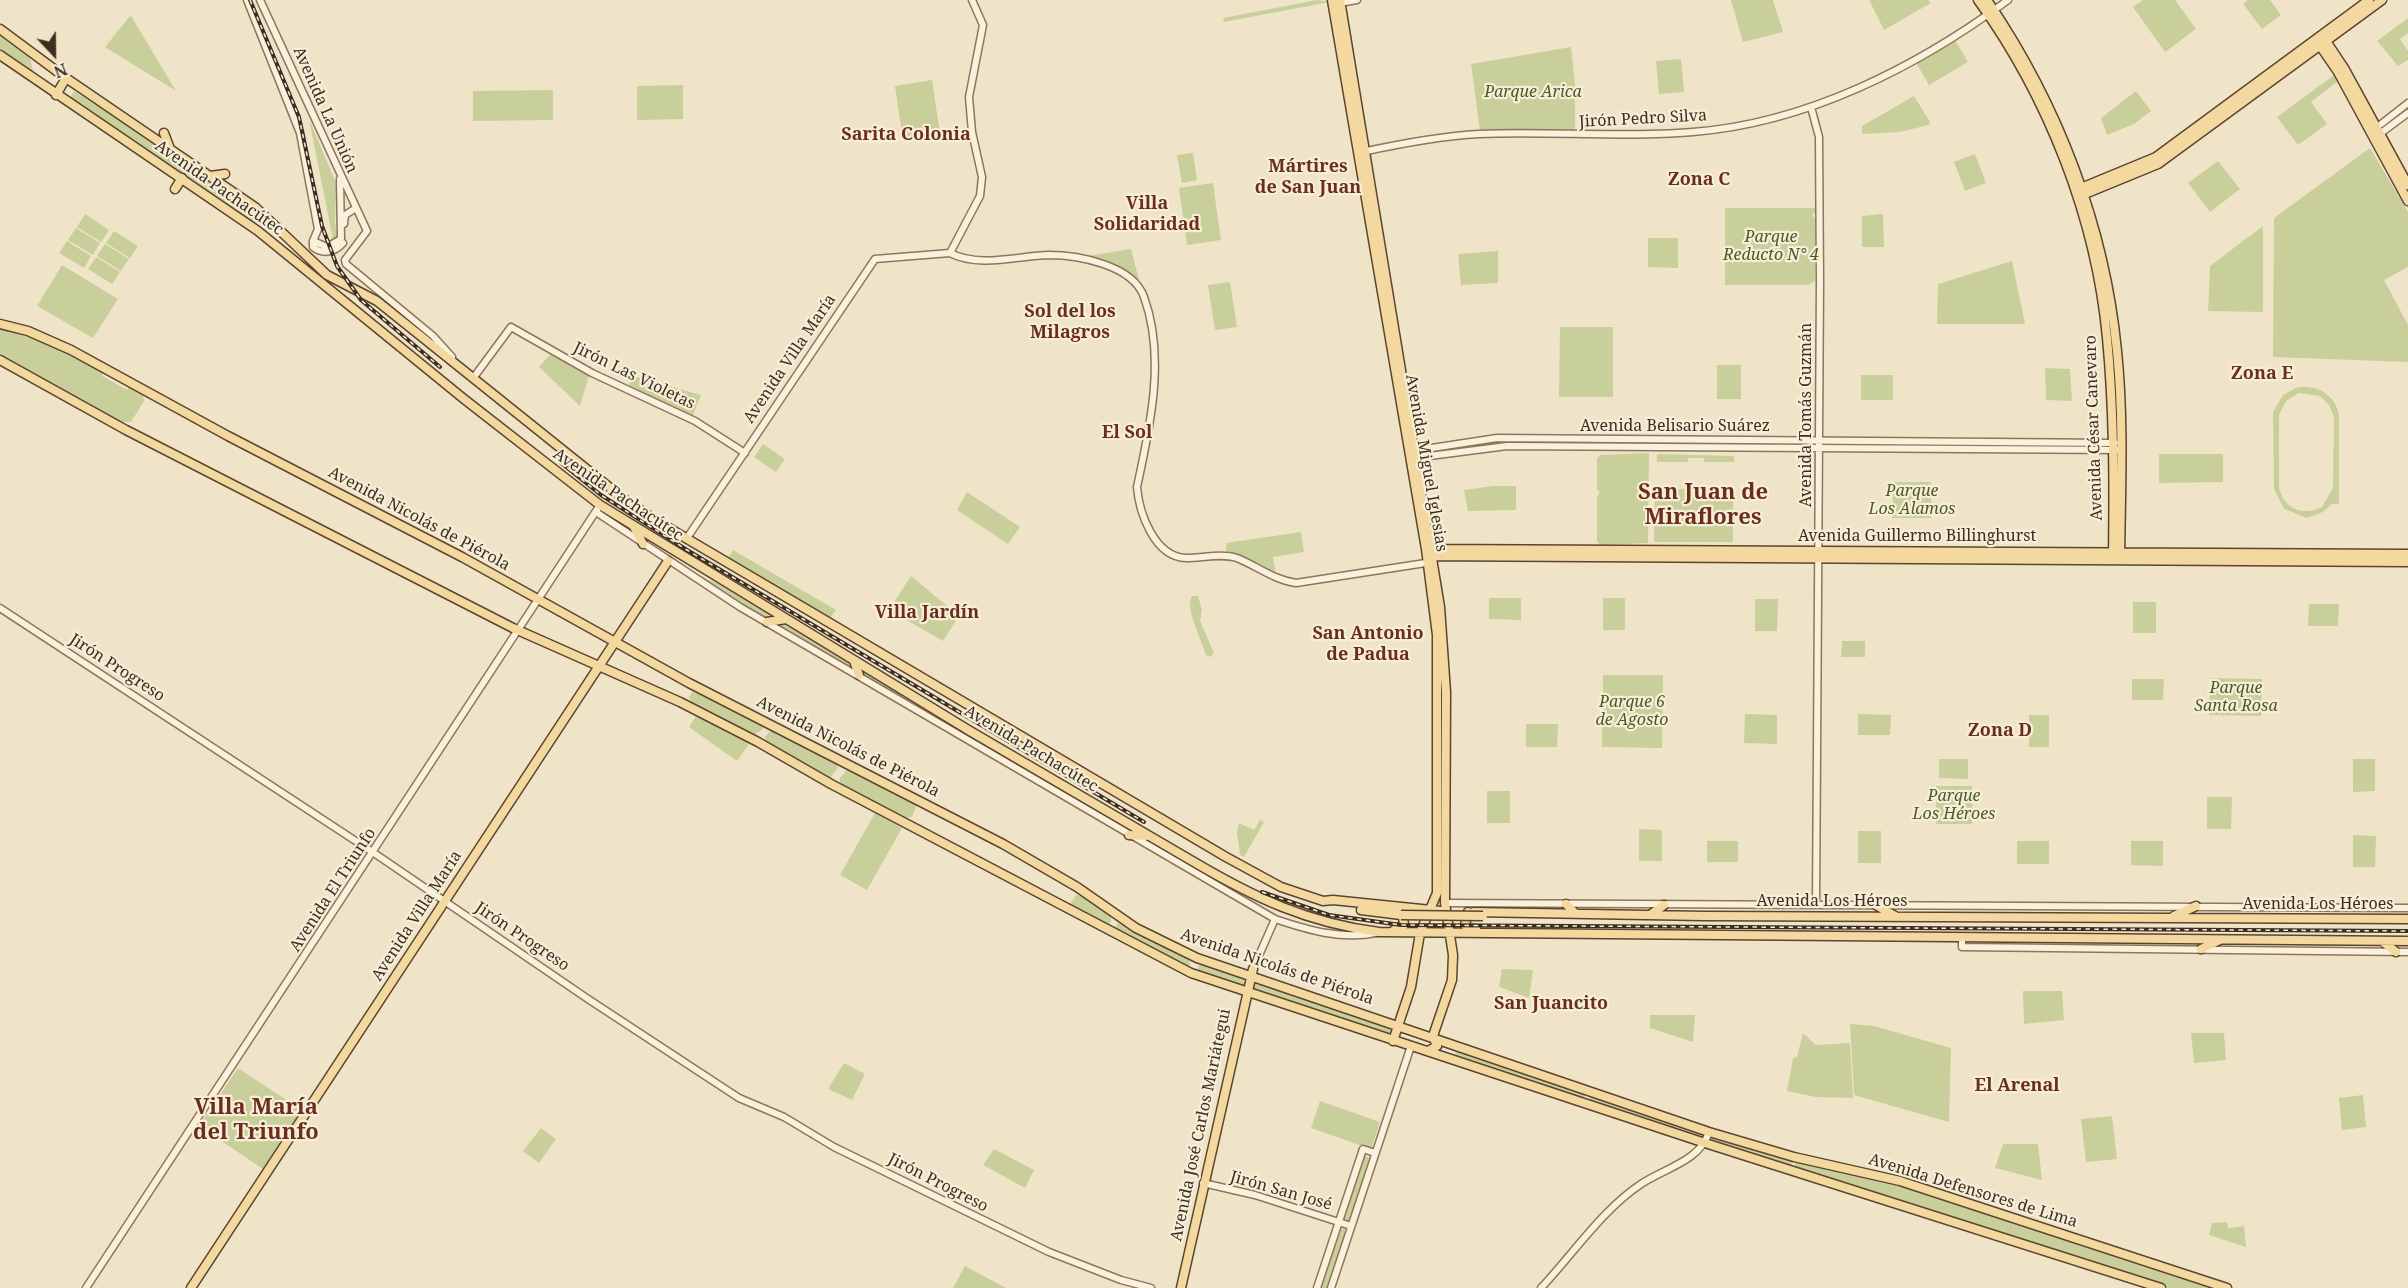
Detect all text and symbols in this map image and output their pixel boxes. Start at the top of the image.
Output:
north arrow [24,24,84,84]
street label: Avenida La Unión [289,44,361,176]
text: N [51,58,71,83]
park label: Parque Arica [1484,82,1582,102]
street label: Jirón Pedro Silva [1579,106,1707,132]
district label: Sarita Colonia [841,124,971,146]
street label: Avenida Pachacútec [151,136,287,240]
district label: Mártires de San Juan [1255,156,1361,198]
district label: Zona C [1668,169,1730,191]
district label: Villa Solidaridad [1094,193,1200,236]
park label: Parque Reducto N° 4 [1723,227,1819,265]
street label: Avenida Villa María [740,291,840,427]
district label: Sol del los Milagros [1024,301,1116,344]
street label: Avenida Tomás Guzmán [1796,323,1816,507]
street label: Avenida César Canevaro [2081,335,2107,521]
street label: Jirón Las Violetas [570,338,698,414]
district label: Zona E [2231,363,2293,385]
street label: Avenida Miguel Iglesias [1401,373,1451,553]
street label: Avenida Belisario Suárez [1580,416,1770,436]
district label: El Sol [1102,422,1152,444]
street label: Avenida Pachacútec [549,444,687,546]
street label: Avenida Nicolás de Piérola [325,463,513,575]
district label: San Juan de Miraflores [1638,480,1768,532]
park label: Parque Los Alamos [1868,481,1956,519]
street label: Avenida Guillermo Billinghurst [1798,526,2036,546]
district label: Villa Jardín [875,602,979,624]
district label: San Antonio de Padua [1312,623,1424,666]
street label: Jirón Progreso [66,630,168,706]
park label: Parque Santa Rosa [2194,678,2278,716]
street label: Avenida Nicolás de Piérola [753,692,943,802]
park label: Parque 6 de Agosto [1596,692,1668,730]
street label: Avenida Pachacútec [961,702,1101,796]
district label: Zona D [1968,720,2032,742]
park label: Parque Los Héroes [1913,786,1995,824]
street label: Avenida El Triunfo [286,824,380,956]
street label: Avenida Villa María [368,847,466,985]
street label: Avenida Los Héroes [1757,891,1907,911]
street label: Avenida Los Héroes [2243,894,2393,914]
street label: Jirón Progreso [471,898,573,976]
street label: Avenida Nicolás de Piérola [1178,925,1376,1009]
district label: San Juancito [1494,993,1608,1015]
street label: Avenida José Carlos Mariátegui [1167,1007,1235,1243]
district label: El Arenal [1974,1075,2060,1097]
district label: Villa María del Triunfo [193,1095,319,1146]
street label: Jirón Progreso [885,1150,991,1216]
street label: Avenida Defensores de Lima [1866,1150,2080,1232]
street label: Jirón San José [1228,1167,1334,1215]

